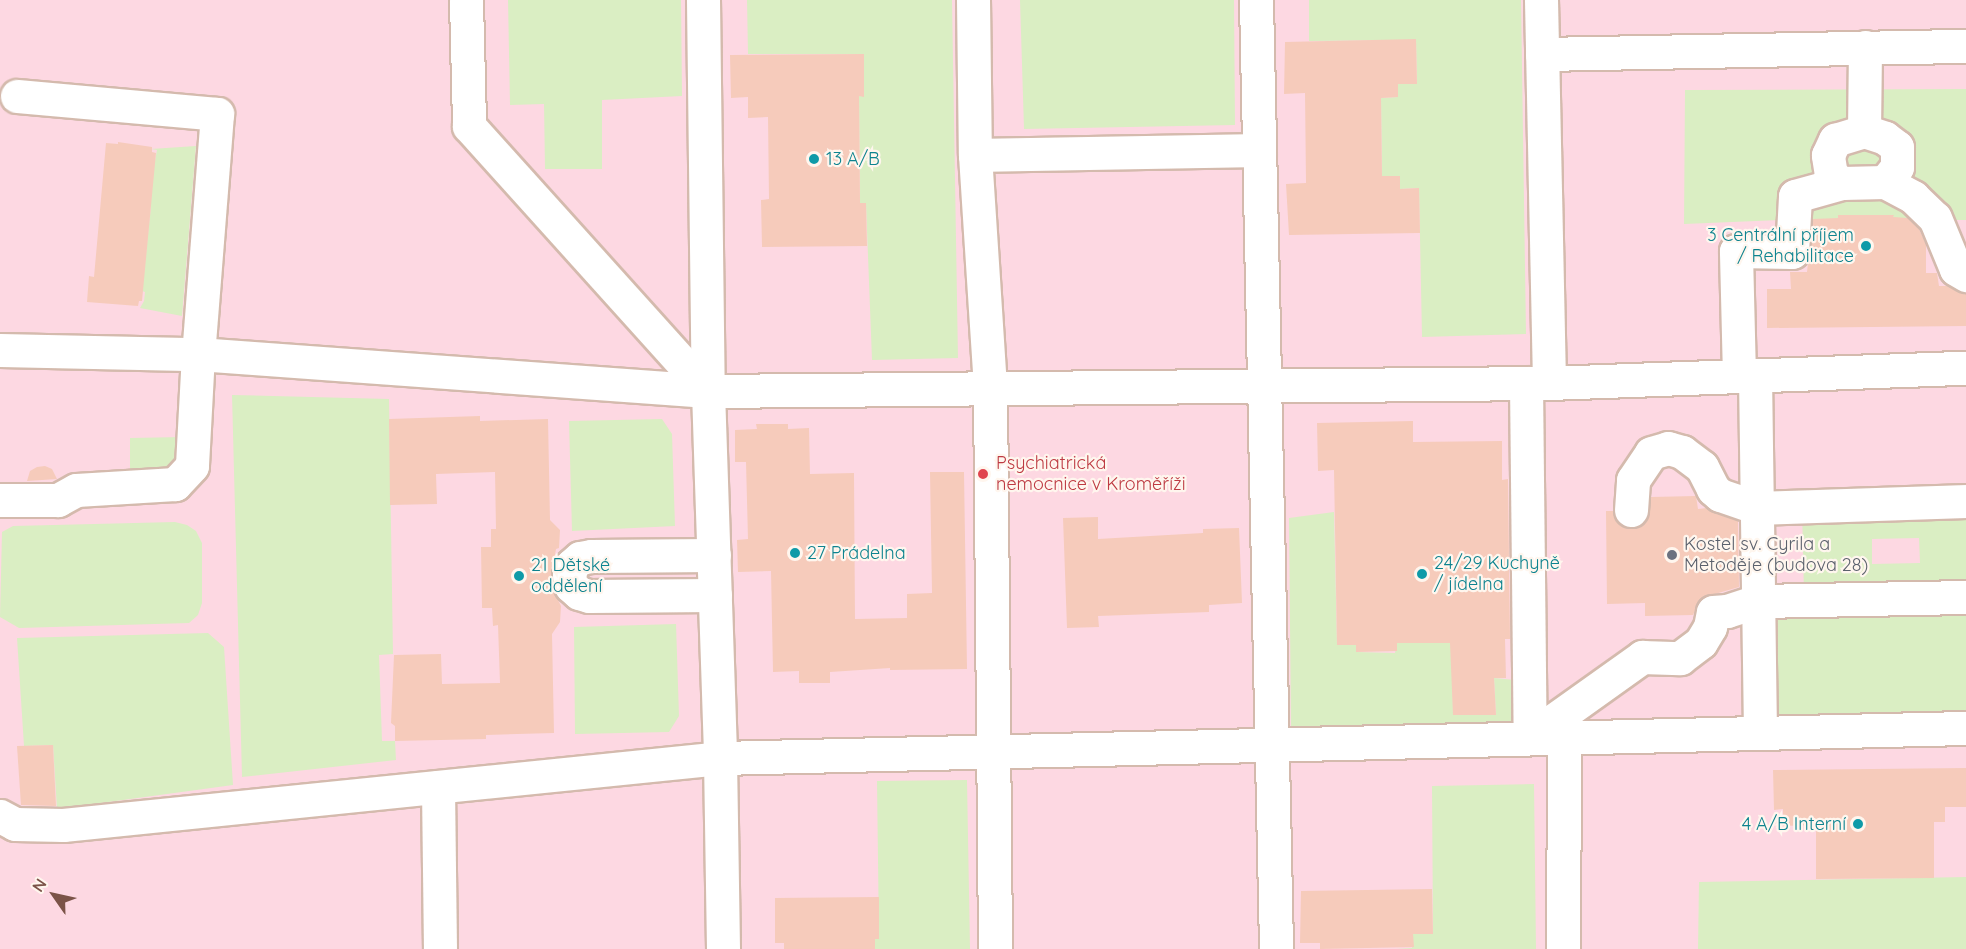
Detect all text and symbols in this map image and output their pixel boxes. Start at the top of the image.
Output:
place label: 13 A/B [826,148,880,170]
marker: 13 A/B [807,152,821,166]
place label: 3 Centrální příjem / Rehabilitace [1707,225,1854,268]
marker: 3 Centrální příjem / Rehabilitace [1859,239,1873,253]
place label: Psychiatrická nemocnice v Kroměříži [996,453,1186,496]
marker: Psychiatrická nemocnice v Kroměříži [974,465,992,483]
place label: Kostel sv. Cyrila a Metoděje (budova 28) [1684,534,1868,576]
place label: 27 Prádelna [807,542,906,564]
marker: 27 Prádelna [788,546,802,560]
marker: Kostel sv. Cyrila a Metoděje (budova 28) [1665,548,1679,562]
place label: 24/29 Kuchyně / jídelna [1434,553,1560,596]
place label: 21 Dětské oddělení [531,555,610,598]
marker: 24/29 Kuchyně / jídelna [1415,567,1429,581]
marker: 21 Dětské oddělení [512,569,526,583]
place label: 4 A/B Interní [1742,813,1846,835]
marker: 4 A/B Interní [1851,817,1865,831]
north arrow [24,865,84,925]
text: N [27,874,51,895]

